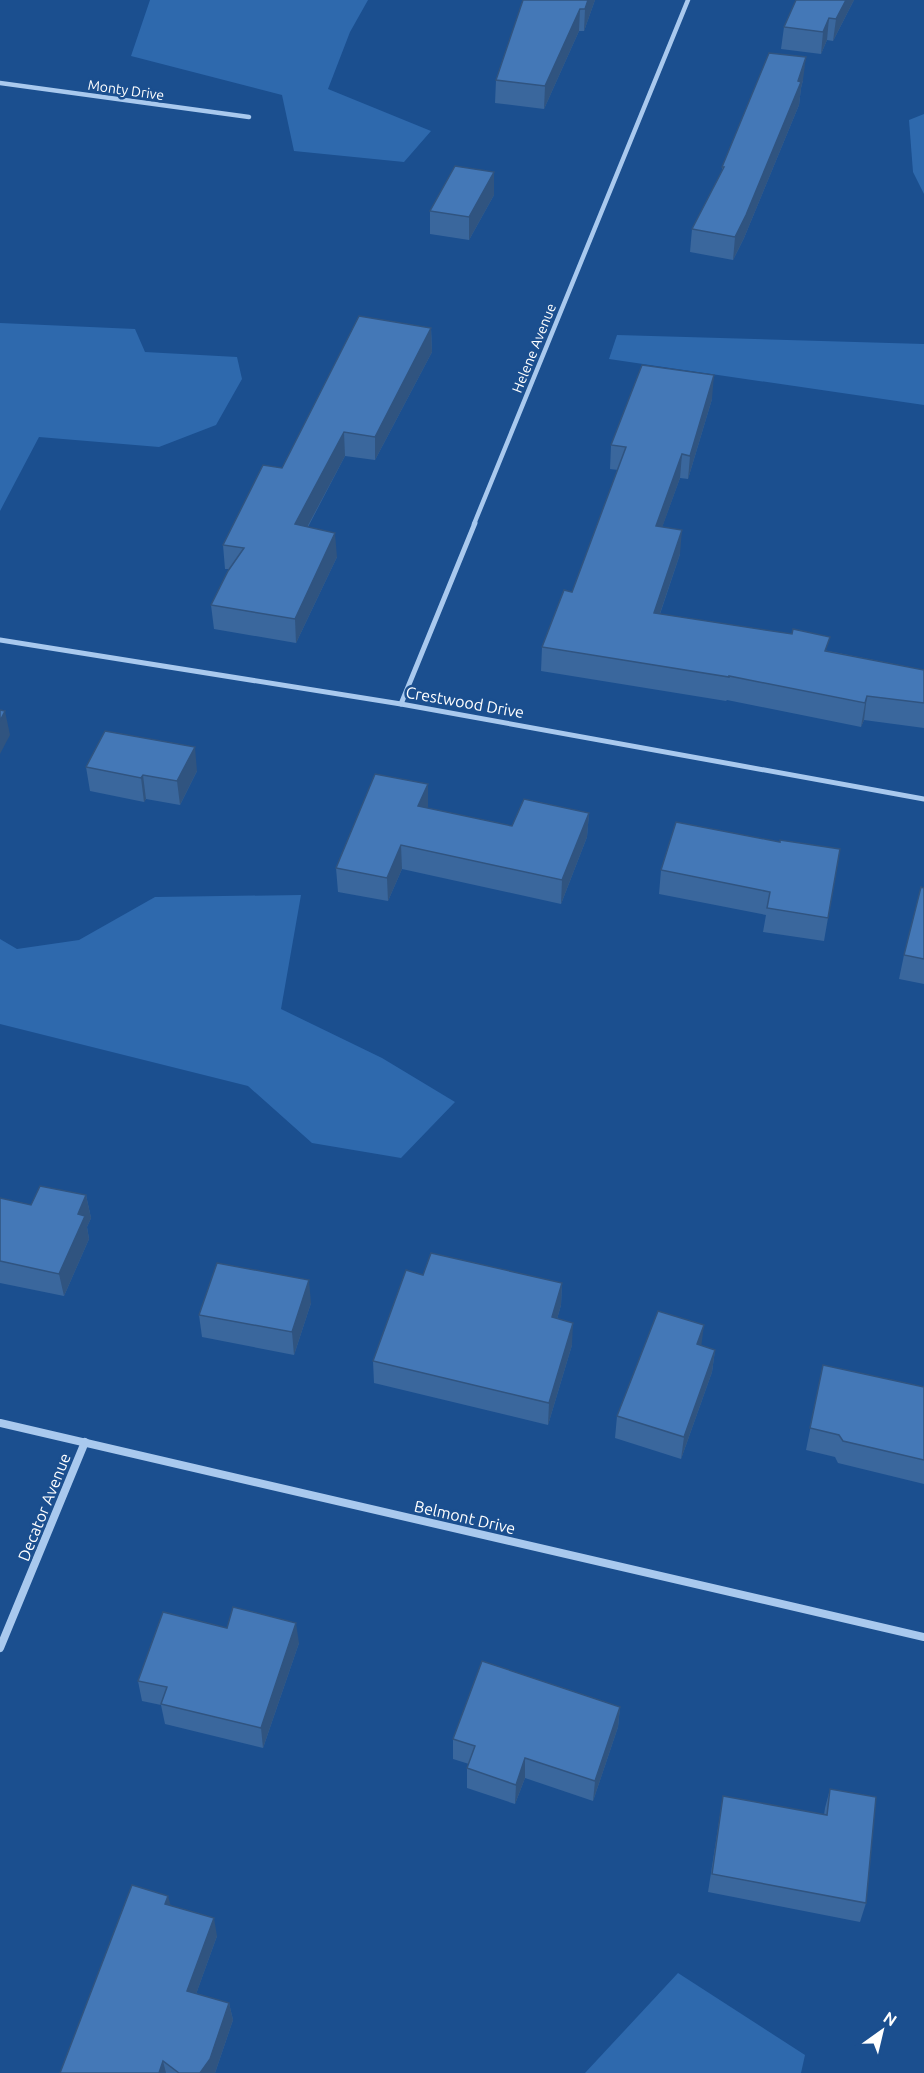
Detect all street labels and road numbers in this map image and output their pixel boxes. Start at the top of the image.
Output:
street label: Monty Drive [87,77,165,103]
street label: Helene Avenue [509,301,559,395]
street label: Crestwood Drive [404,683,526,721]
street label: Decator Avenue [14,1450,74,1564]
street label: Belmont Drive [413,1497,517,1537]

